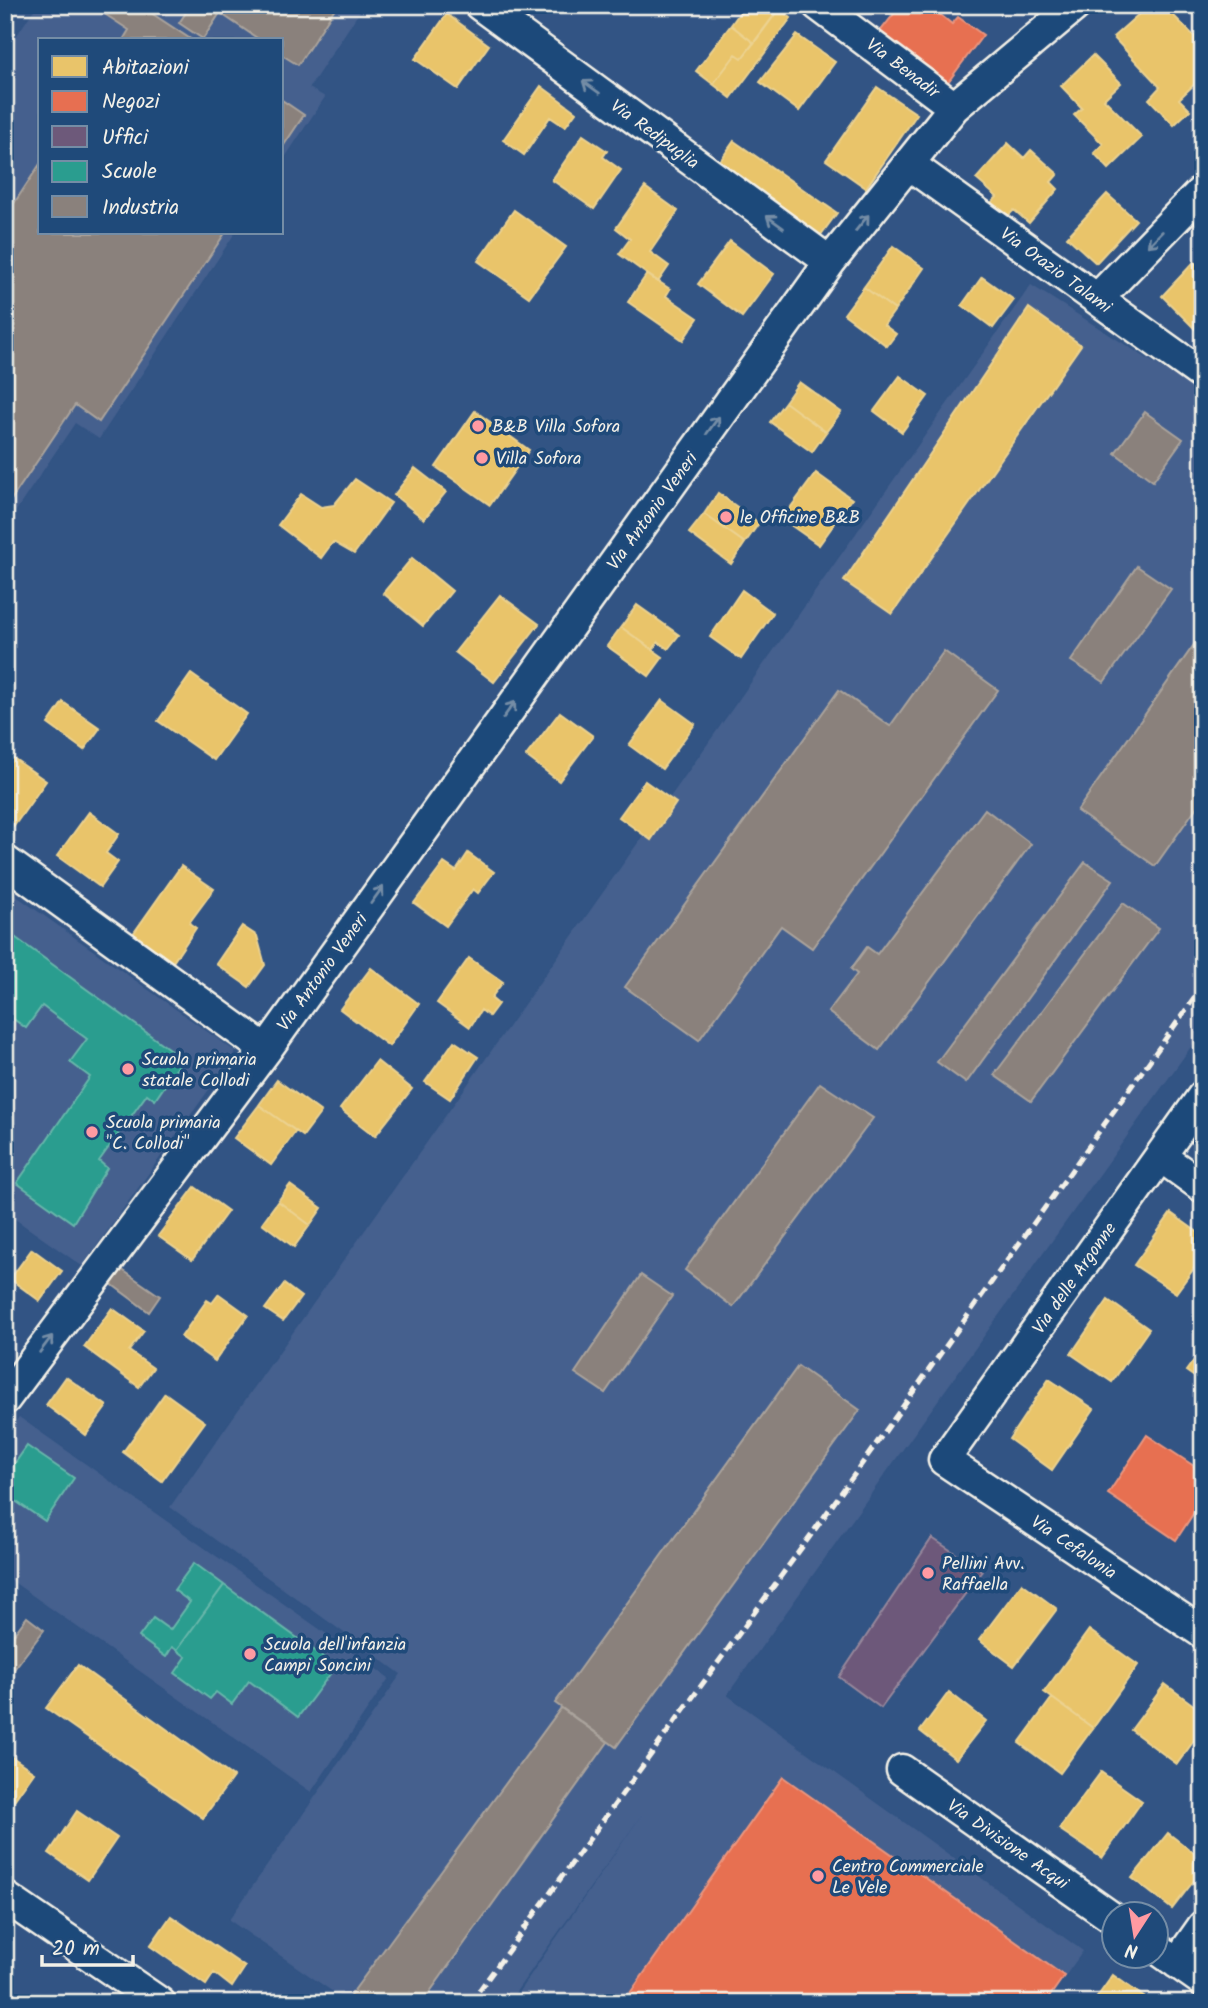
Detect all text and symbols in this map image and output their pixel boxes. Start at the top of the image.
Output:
street label: Via Benadir [859,32,946,107]
legend [38,38,284,234]
text: Abitazioni [102,52,190,85]
one-way arrow [582,80,601,95]
text: Negozi [102,86,160,119]
street label: Via Redipuglia [603,93,705,178]
text: Uffici [102,122,149,155]
text: Scuole [102,156,157,189]
text: Industria [102,192,179,225]
one-way arrow [766,214,785,229]
one-way arrow [854,214,870,232]
street label: Via Orazio Talami [993,221,1118,322]
one-way arrow [1147,231,1164,248]
place label: B&B Villa Sofora [492,413,620,442]
one-way arrow [706,416,720,435]
marker: B&B Villa Sofora [470,418,486,434]
place label: Villa Sofora [496,445,581,474]
street label: Via Antonio Veneri [600,446,707,577]
marker: Villa Sofora [474,450,490,466]
place label: le Officine B&B [740,504,860,533]
marker: le Officine B&B [718,509,734,525]
one-way arrow [502,701,516,720]
one-way arrow [370,886,384,905]
street label: Via Antonio Veneri [270,907,377,1038]
place label: Scuola primaria statale Collodi [142,1046,257,1096]
marker: Scuola primaria statale Collodi [120,1061,136,1077]
place label: Scuola primaria "C. Collodi" [106,1109,221,1159]
marker: Scuola primaria "C. Collodi" [84,1124,100,1140]
street label: Via delle Argonne [1026,1217,1125,1341]
one-way arrow [39,1335,53,1354]
street label: Via Cefalonia [1024,1509,1122,1588]
place label: Pellini Avv. Raffaella [942,1550,1024,1600]
marker: Pellini Avv. Raffaella [920,1565,936,1581]
place label: Scuola dell'infanzia Campi Soncini [264,1631,406,1681]
marker: Scuola dell'infanzia Campi Soncini [242,1646,258,1662]
street label: Via Divisione Acqui [940,1792,1075,1898]
place label: Centro Commerciale Le Vele [832,1853,984,1903]
marker: Centro Commerciale Le Vele [810,1868,826,1884]
north arrow [1100,1899,1170,1969]
scale bar [42,1924,133,1968]
text: 20 m [52,1933,100,1966]
text: N [1123,1934,1141,1966]

